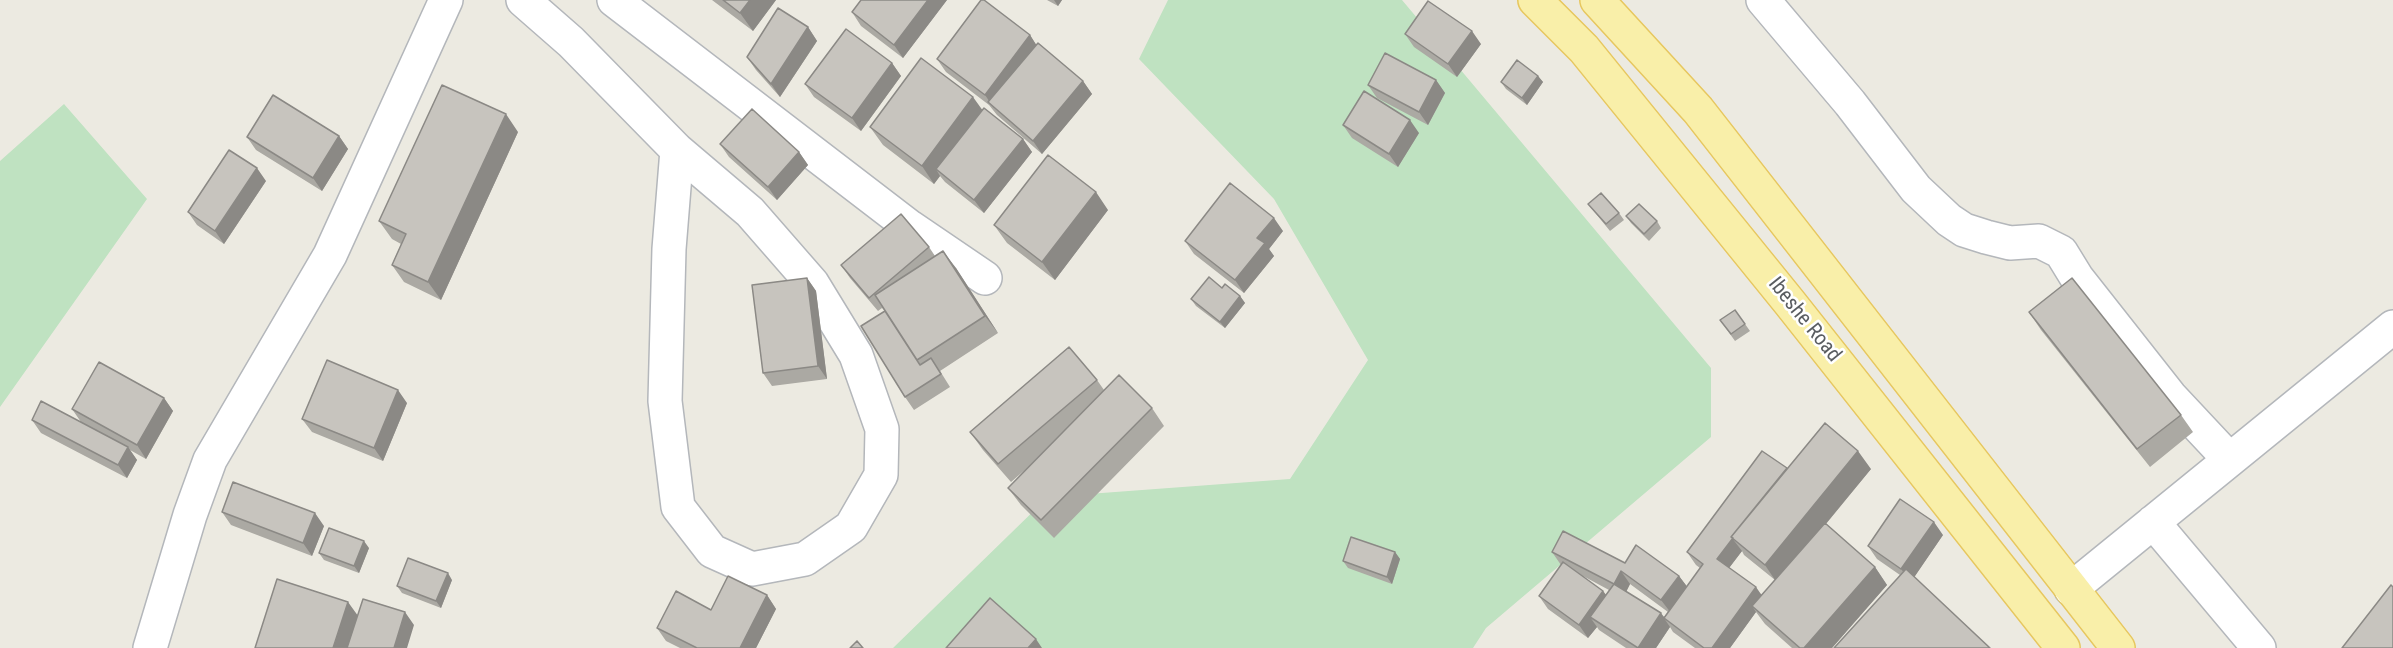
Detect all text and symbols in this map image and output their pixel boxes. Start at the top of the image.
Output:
street label: Ibeshe Road [1762,272,1846,368]

